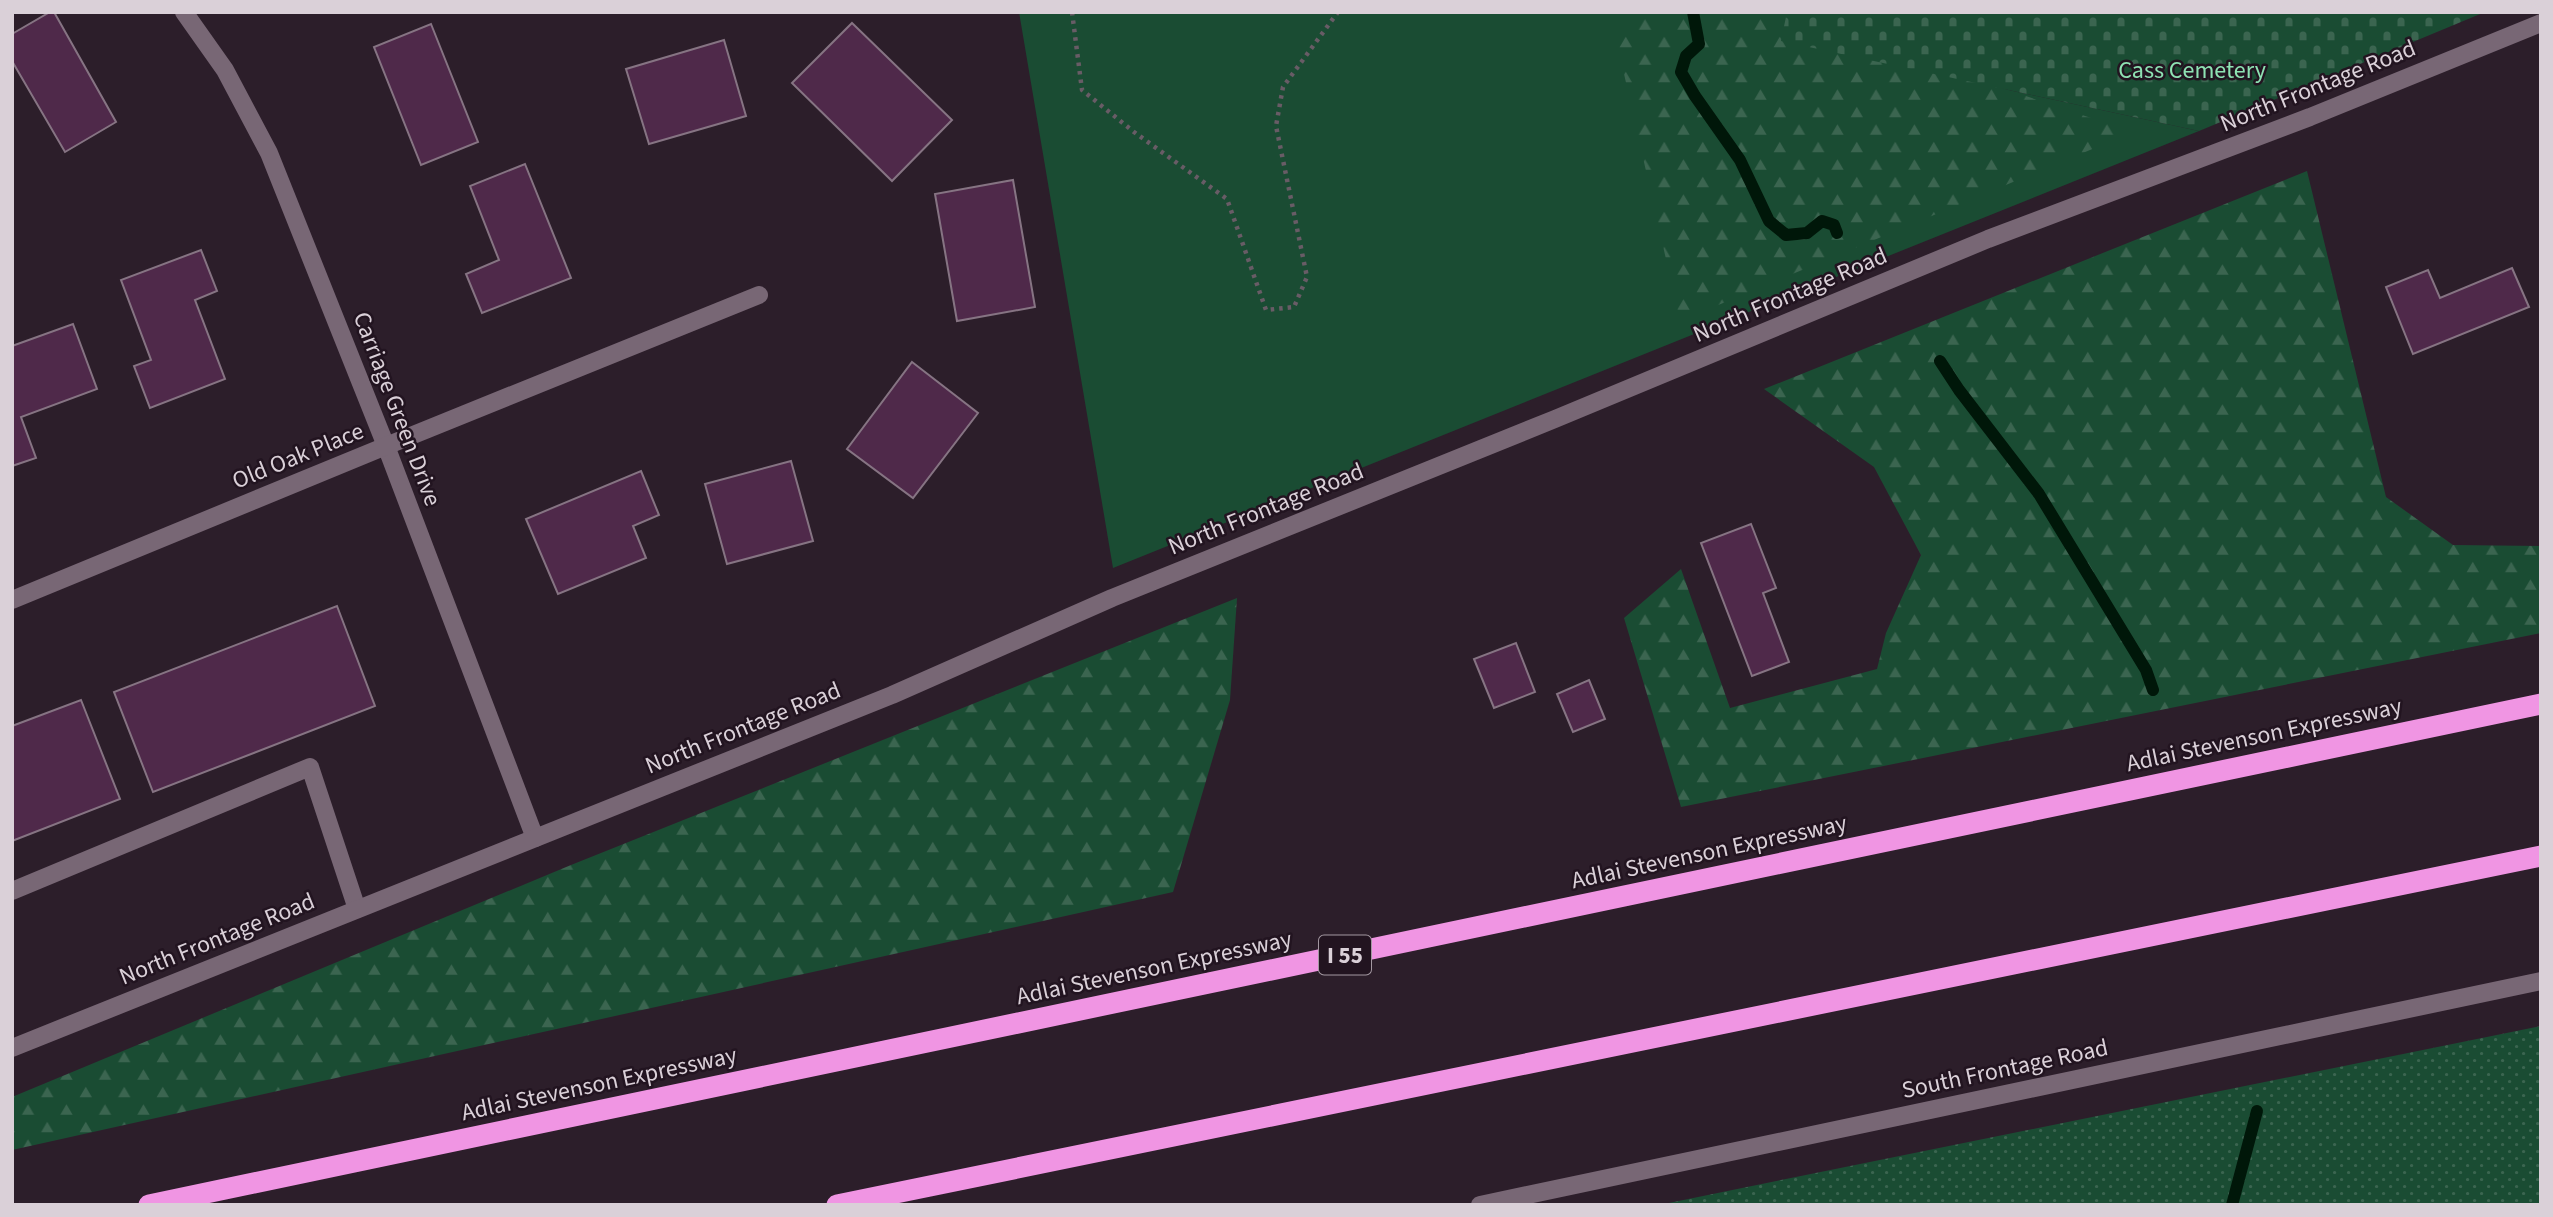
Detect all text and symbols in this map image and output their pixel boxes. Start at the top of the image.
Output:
street label: North Frontage Road [2215,31,2421,141]
park label: Cass Cemetery [2118,53,2266,88]
street label: North Frontage Road [1687,238,1893,352]
street label: Carriage Green Drive [344,307,450,511]
street label: Old Oak Place [227,414,369,498]
street label: North Frontage Road [1163,454,1369,564]
street label: North Frontage Road [640,673,846,783]
street label: Adlai Stevenson Expressway [2123,689,2405,781]
street label: Adlai Stevenson Expressway [1568,806,1850,898]
street label: North Frontage Road [114,884,320,994]
street label: Adlai Stevenson Expressway [1013,922,1295,1014]
road number: I 55 [1319,936,1371,974]
street label: South Frontage Road [1899,1030,2111,1108]
street label: Adlai Stevenson Expressway [458,1038,740,1130]

